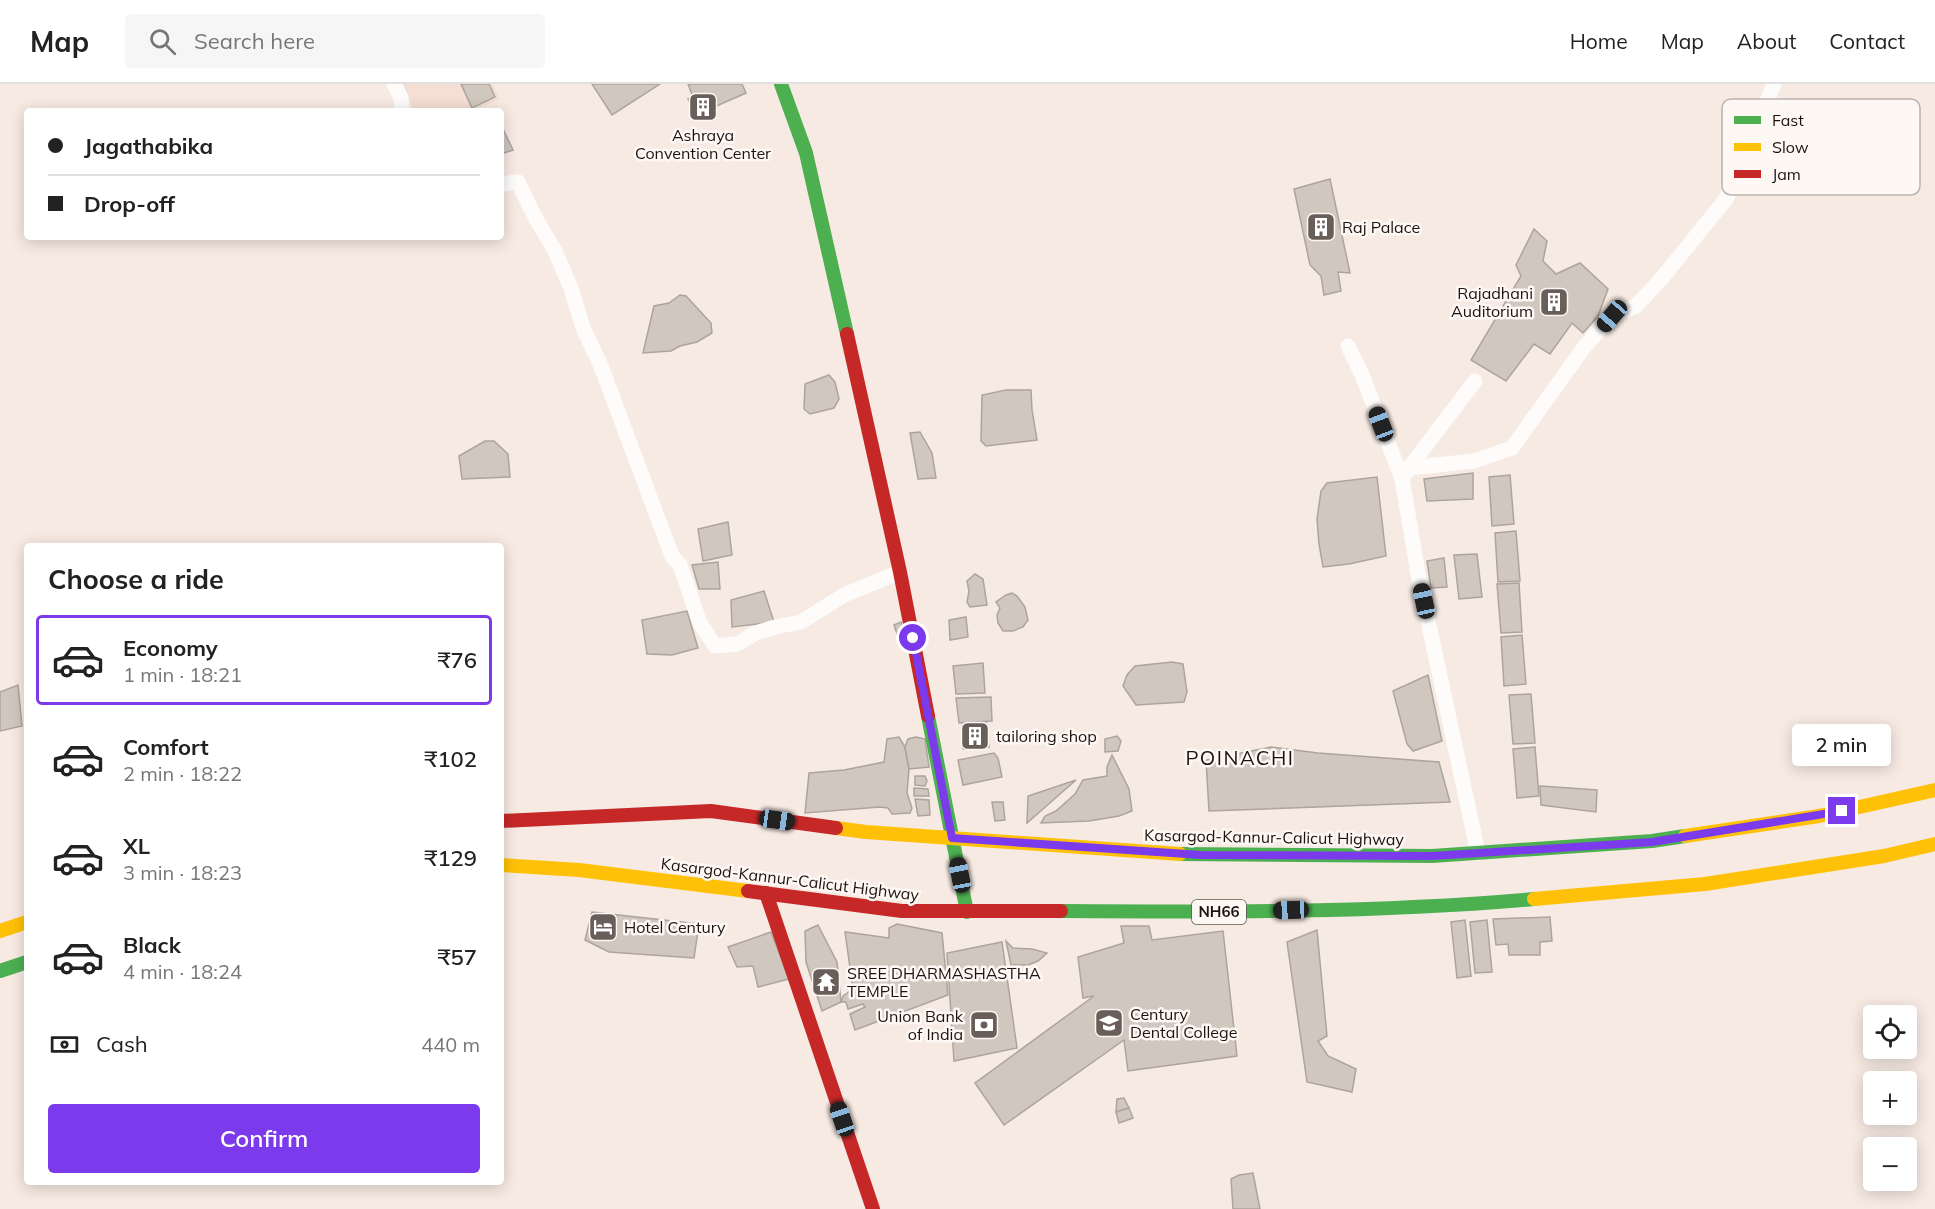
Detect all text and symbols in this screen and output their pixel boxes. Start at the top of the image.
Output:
search box [125,14,545,68]
text: Map [30,24,89,59]
icon: search [146,25,179,58]
text: Search here [194,27,315,55]
text: Home [1570,28,1628,54]
text: Map [1661,28,1704,54]
text: About [1737,28,1796,54]
text: Contact [1829,28,1905,54]
building icon: Ashraya Convention Center [687,91,719,123]
legend [1722,99,1920,195]
text: Fast [1772,110,1804,130]
place label: Ashraya Convention Center [635,125,771,163]
text: Jagathabika [84,132,213,160]
text: Slow [1772,137,1809,157]
text: Jam [1772,164,1801,184]
text: Drop-off [84,190,175,218]
building icon: Raj Palace [1305,211,1337,243]
place label: Raj Palace [1342,217,1420,237]
place label: Rajadhani Auditorium [1451,283,1533,321]
building icon: Rajadhani Auditorium [1538,286,1570,318]
car [1593,297,1631,335]
car [1366,404,1396,444]
text: Choose a ride [48,562,224,596]
car [1411,582,1437,620]
route start [899,624,926,651]
icon: car [51,633,105,687]
text: Economy [123,634,218,662]
text: ₹76 [437,646,477,674]
text: 1 min · 18:21 [123,662,242,687]
building icon: tailoring shop [959,720,991,752]
callout: 2 min [1792,724,1892,766]
place label: tailoring shop [996,726,1097,746]
icon: car [51,732,105,786]
text: 2 min [1816,732,1867,757]
text: Comfort [123,733,209,761]
text: ₹102 [424,745,477,773]
district label: POINACHI [1185,745,1295,770]
text: 2 min · 18:22 [123,761,242,786]
route end [1828,797,1855,824]
car [758,809,796,831]
street label: Kasargod-Kannur-Calicut Highway [1144,825,1405,849]
icon: car [51,831,105,885]
text: XL [123,832,150,860]
text: ₹129 [424,844,477,872]
street label: Kasargod-Kannur-Calicut Highway [660,853,921,905]
car [948,856,972,894]
text: 3 min · 18:23 [123,860,242,885]
road number: NH66 [1192,900,1246,924]
car [1273,900,1309,920]
hotel icon: Hotel Century [587,911,619,943]
place label: Hotel Century [624,917,726,937]
icon: car [51,930,105,984]
text: Black [123,931,181,959]
text: ₹57 [437,943,477,971]
text: 4 min · 18:24 [123,959,242,984]
place label: SREE DHARMASHASTHA TEMPLE [847,963,1041,1001]
temple icon: SREE DHARMASHASTHA TEMPLE [810,966,842,998]
place label: Century Dental College [1130,1004,1237,1042]
map controls [1863,1005,1917,1191]
button: locate [1863,1005,1917,1059]
place label: Union Bank of India [877,1006,964,1044]
school or university icon: Century Dental College [1093,1007,1125,1039]
bank icon: Union Bank of India [968,1009,1000,1041]
icon: cash [48,1028,81,1061]
text: Cash [96,1030,148,1058]
text: 440 m [421,1032,480,1057]
button: + [1863,1071,1917,1125]
car [828,1099,856,1139]
button: Confirm [48,1104,480,1173]
button: − [1863,1137,1917,1191]

